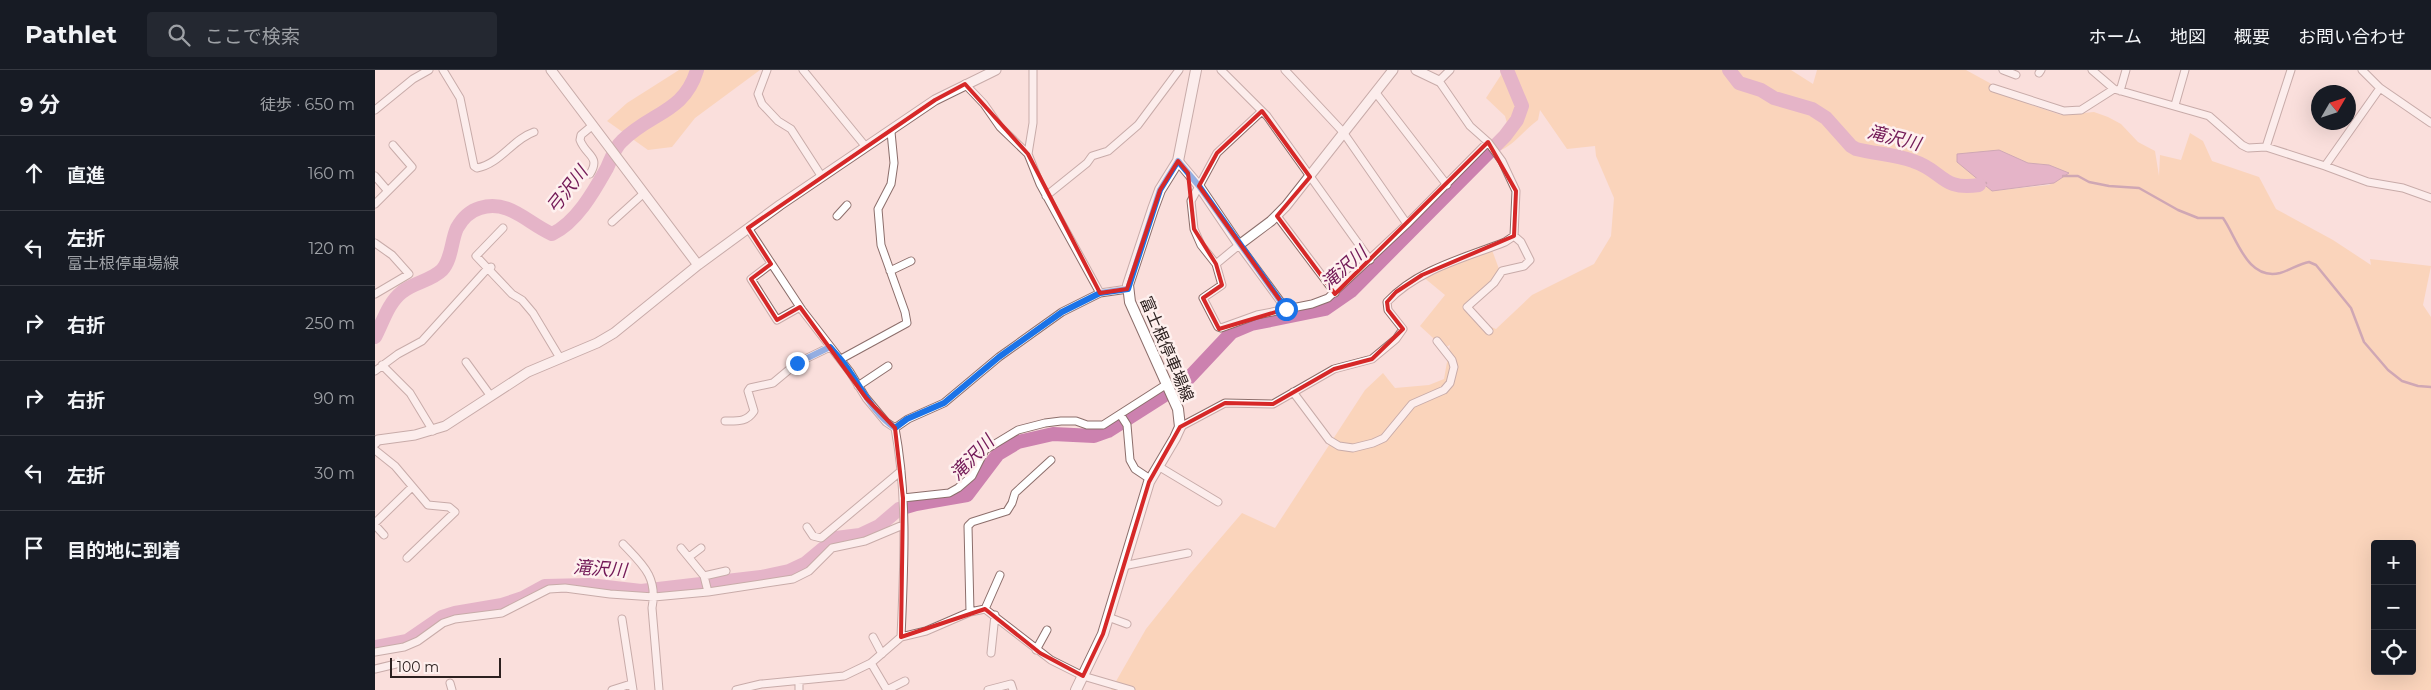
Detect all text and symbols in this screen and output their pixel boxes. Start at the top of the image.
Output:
search box [147,12,497,57]
text: Pathlet [25,20,117,49]
icon: search [165,21,193,49]
text: ここで検索 [205,25,300,48]
text: ホーム [2089,26,2142,48]
text: 地図 [2170,26,2206,48]
text: 概要 [2234,26,2270,48]
text: お問い合わせ [2298,26,2406,48]
north arrow [2311,85,2356,130]
text: 9 分 [20,92,60,117]
text: 徒歩 · 650 m [260,95,355,114]
water label: 滝沢川 [1865,121,1925,156]
icon: ahead [20,159,48,187]
water label: 弓沢川 [542,160,594,218]
text: 直進 [67,164,105,187]
text: 160 m [308,164,355,183]
text: 左折 [67,227,105,250]
icon: left [20,234,48,262]
text: 120 m [308,239,355,258]
water label: 滝沢川 [1317,240,1373,294]
text: 富士根停車場線 [67,254,179,273]
street label: 富士根停車場線 [1136,294,1198,404]
route start [1275,298,1298,321]
icon: right [20,309,48,337]
text: 右折 [67,314,105,337]
text: 250 m [305,314,355,333]
route end [786,352,809,375]
icon: right [20,384,48,412]
text: 右折 [67,389,105,412]
text: 90 m [313,389,355,408]
water label: 滝沢川 [945,429,1000,485]
icon: left [20,459,48,487]
text: 左折 [67,464,105,487]
text: 30 m [314,464,355,483]
icon: arrive [20,534,48,562]
text: 目的地に到着 [67,539,181,562]
map controls [2371,540,2416,675]
button: + [2371,540,2416,585]
water label: 滝沢川 [572,556,630,582]
button: − [2371,585,2416,630]
button: locate [2371,630,2416,675]
scale bar [390,655,501,678]
text: 100 m [397,658,439,676]

